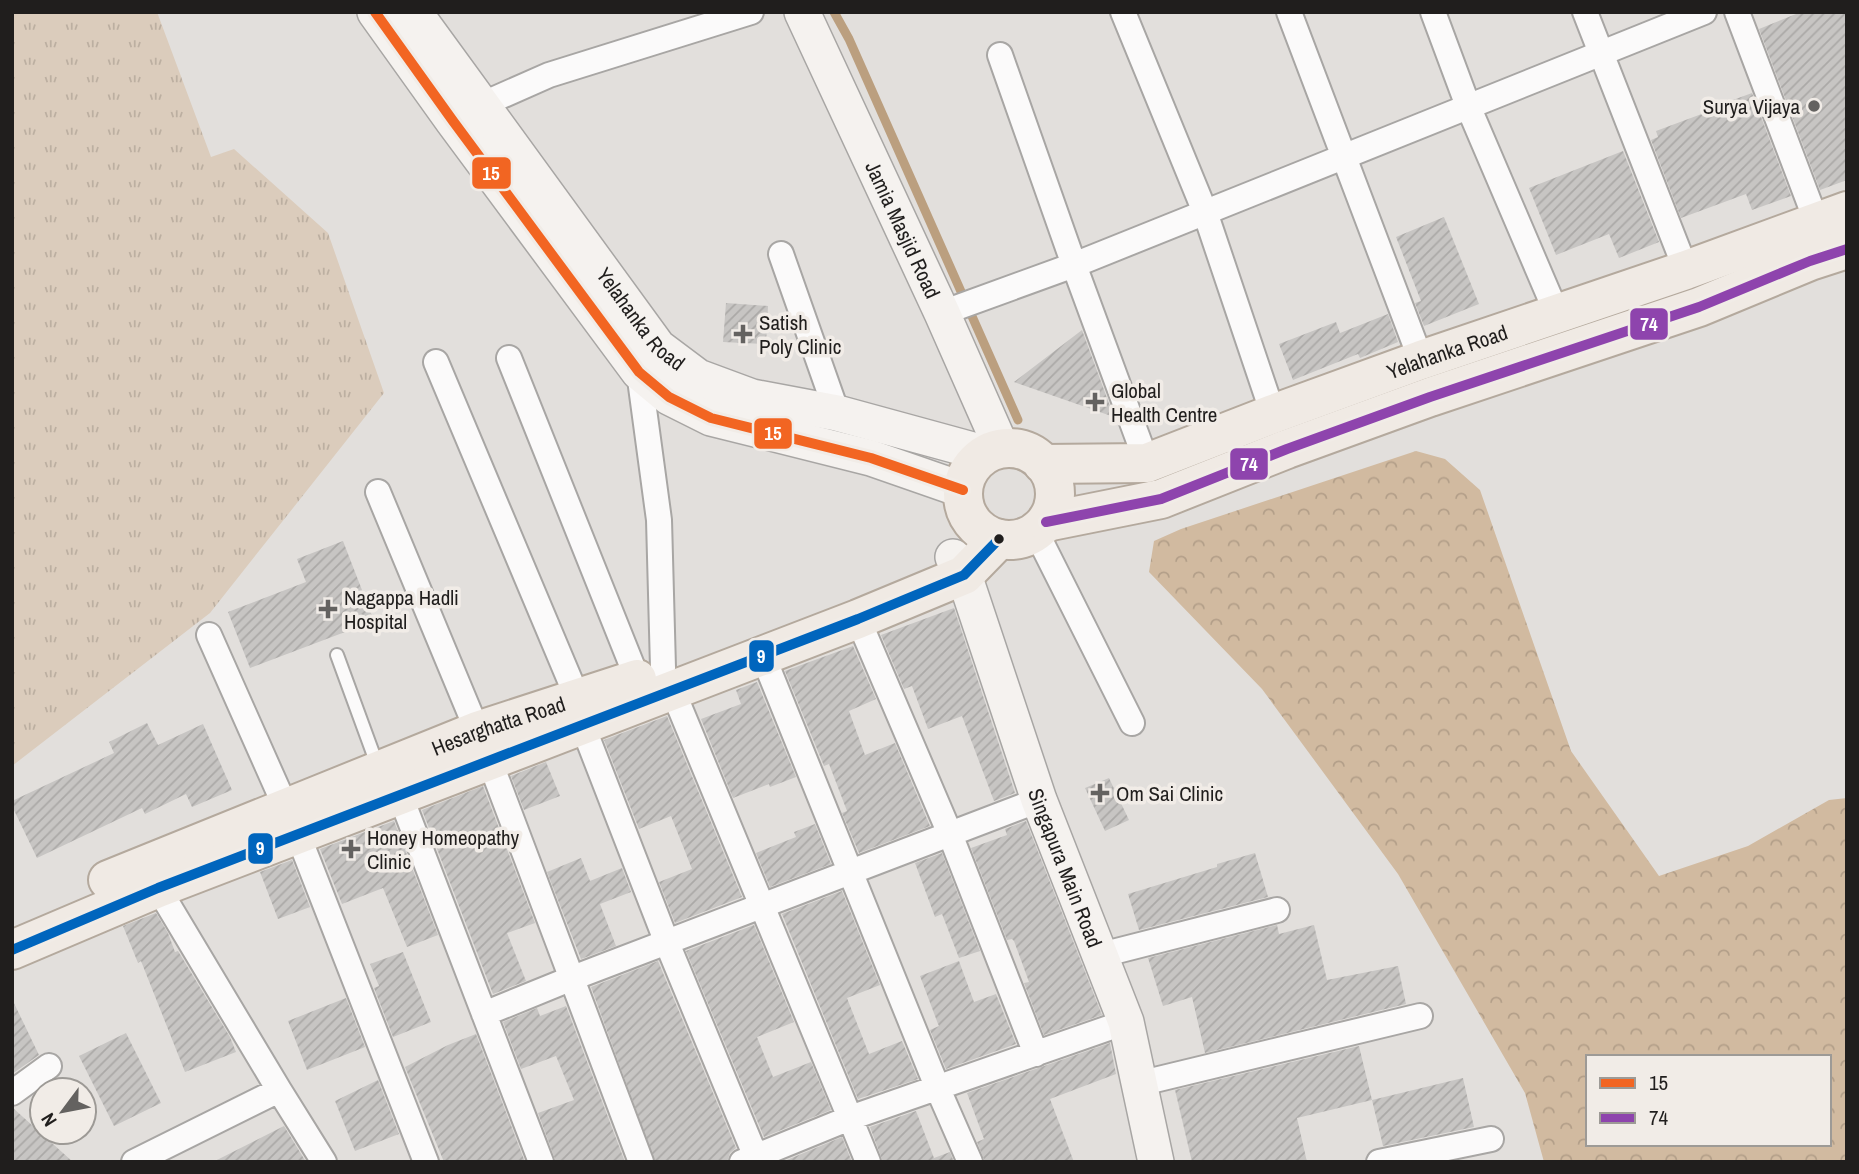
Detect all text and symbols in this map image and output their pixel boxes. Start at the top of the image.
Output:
place label: Surya Vijaya [1703,92,1800,121]
marker: Surya Vijaya [1806,98,1822,114]
line badge: 15 [471,156,512,190]
street label: Jamia Masjid Road [859,156,948,303]
text: 15 [482,160,500,186]
street label: Yelahanka Road [590,261,691,377]
line badge: 74 [1629,307,1669,341]
place label: Satish Poly Clinic [759,308,841,361]
text: 74 [1640,311,1658,337]
street label: Yelahanka Road [1382,317,1511,386]
marker: Satish Poly Clinic [733,324,753,344]
place label: Global Health Centre [1111,376,1217,429]
marker: Global Health Centre [1085,392,1105,412]
line badge: 15 [753,417,793,450]
text: 15 [764,420,782,446]
line badge: 74 [1229,447,1269,481]
text: 74 [1240,451,1258,477]
unlabelled marker [992,532,1006,546]
place label: Nagappa Hadli Hospital [344,583,459,636]
marker: Nagappa Hadli Hospital [318,599,338,619]
line badge: 9 [748,639,775,673]
text: 9 [757,643,766,669]
street label: Hesarghatta Road [427,689,569,762]
place label: Om Sai Clinic [1116,779,1223,808]
marker: Om Sai Clinic [1090,783,1110,803]
street label: Singapura Main Road [1022,784,1110,951]
place label: Honey Homeopathy Clinic [367,823,520,876]
line badge: 9 [247,832,274,865]
text: 9 [256,835,265,861]
marker: Honey Homeopathy Clinic [341,839,361,859]
legend [1586,1055,1831,1146]
text: 15 [1649,1068,1668,1097]
north arrow [28,1076,98,1146]
text: 74 [1649,1103,1669,1132]
text: N [35,1108,63,1132]

